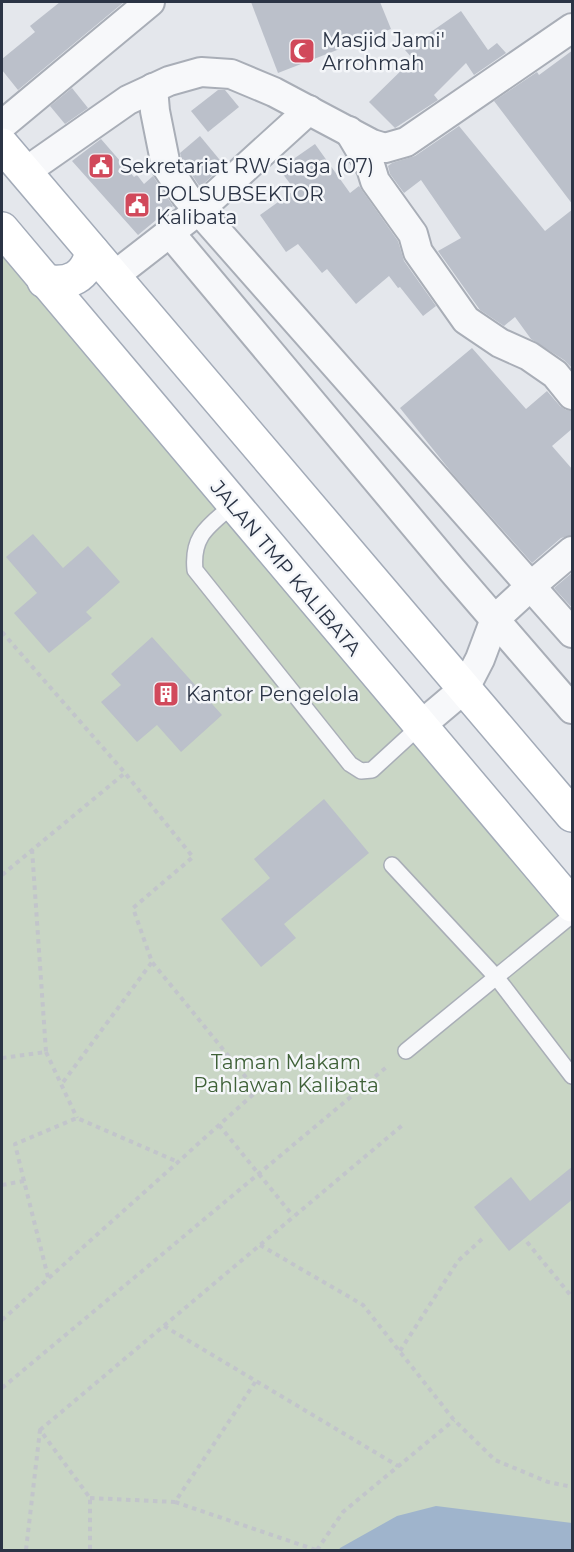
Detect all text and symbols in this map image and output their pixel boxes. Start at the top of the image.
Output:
place label: Masjid Jami' Arrohmah [322,28,445,75]
mosque icon: Masjid Jami' Arrohmah [287,36,317,66]
public building icon: Sekretariat RW Siaga (07) [86,151,116,181]
place label: Sekretariat RW Siaga (07) [120,154,374,178]
place label: POLSUBSEKTOR Kalibata [156,182,324,229]
public building icon: POLSUBSEKTOR Kalibata [122,190,152,220]
street label: JALAN TMP KALIBATA [205,475,367,661]
building icon: Kantor Pengelola [151,679,181,709]
place label: Kantor Pengelola [186,682,359,706]
park label: Taman Makam Pahlawan Kalibata [193,1050,379,1097]

